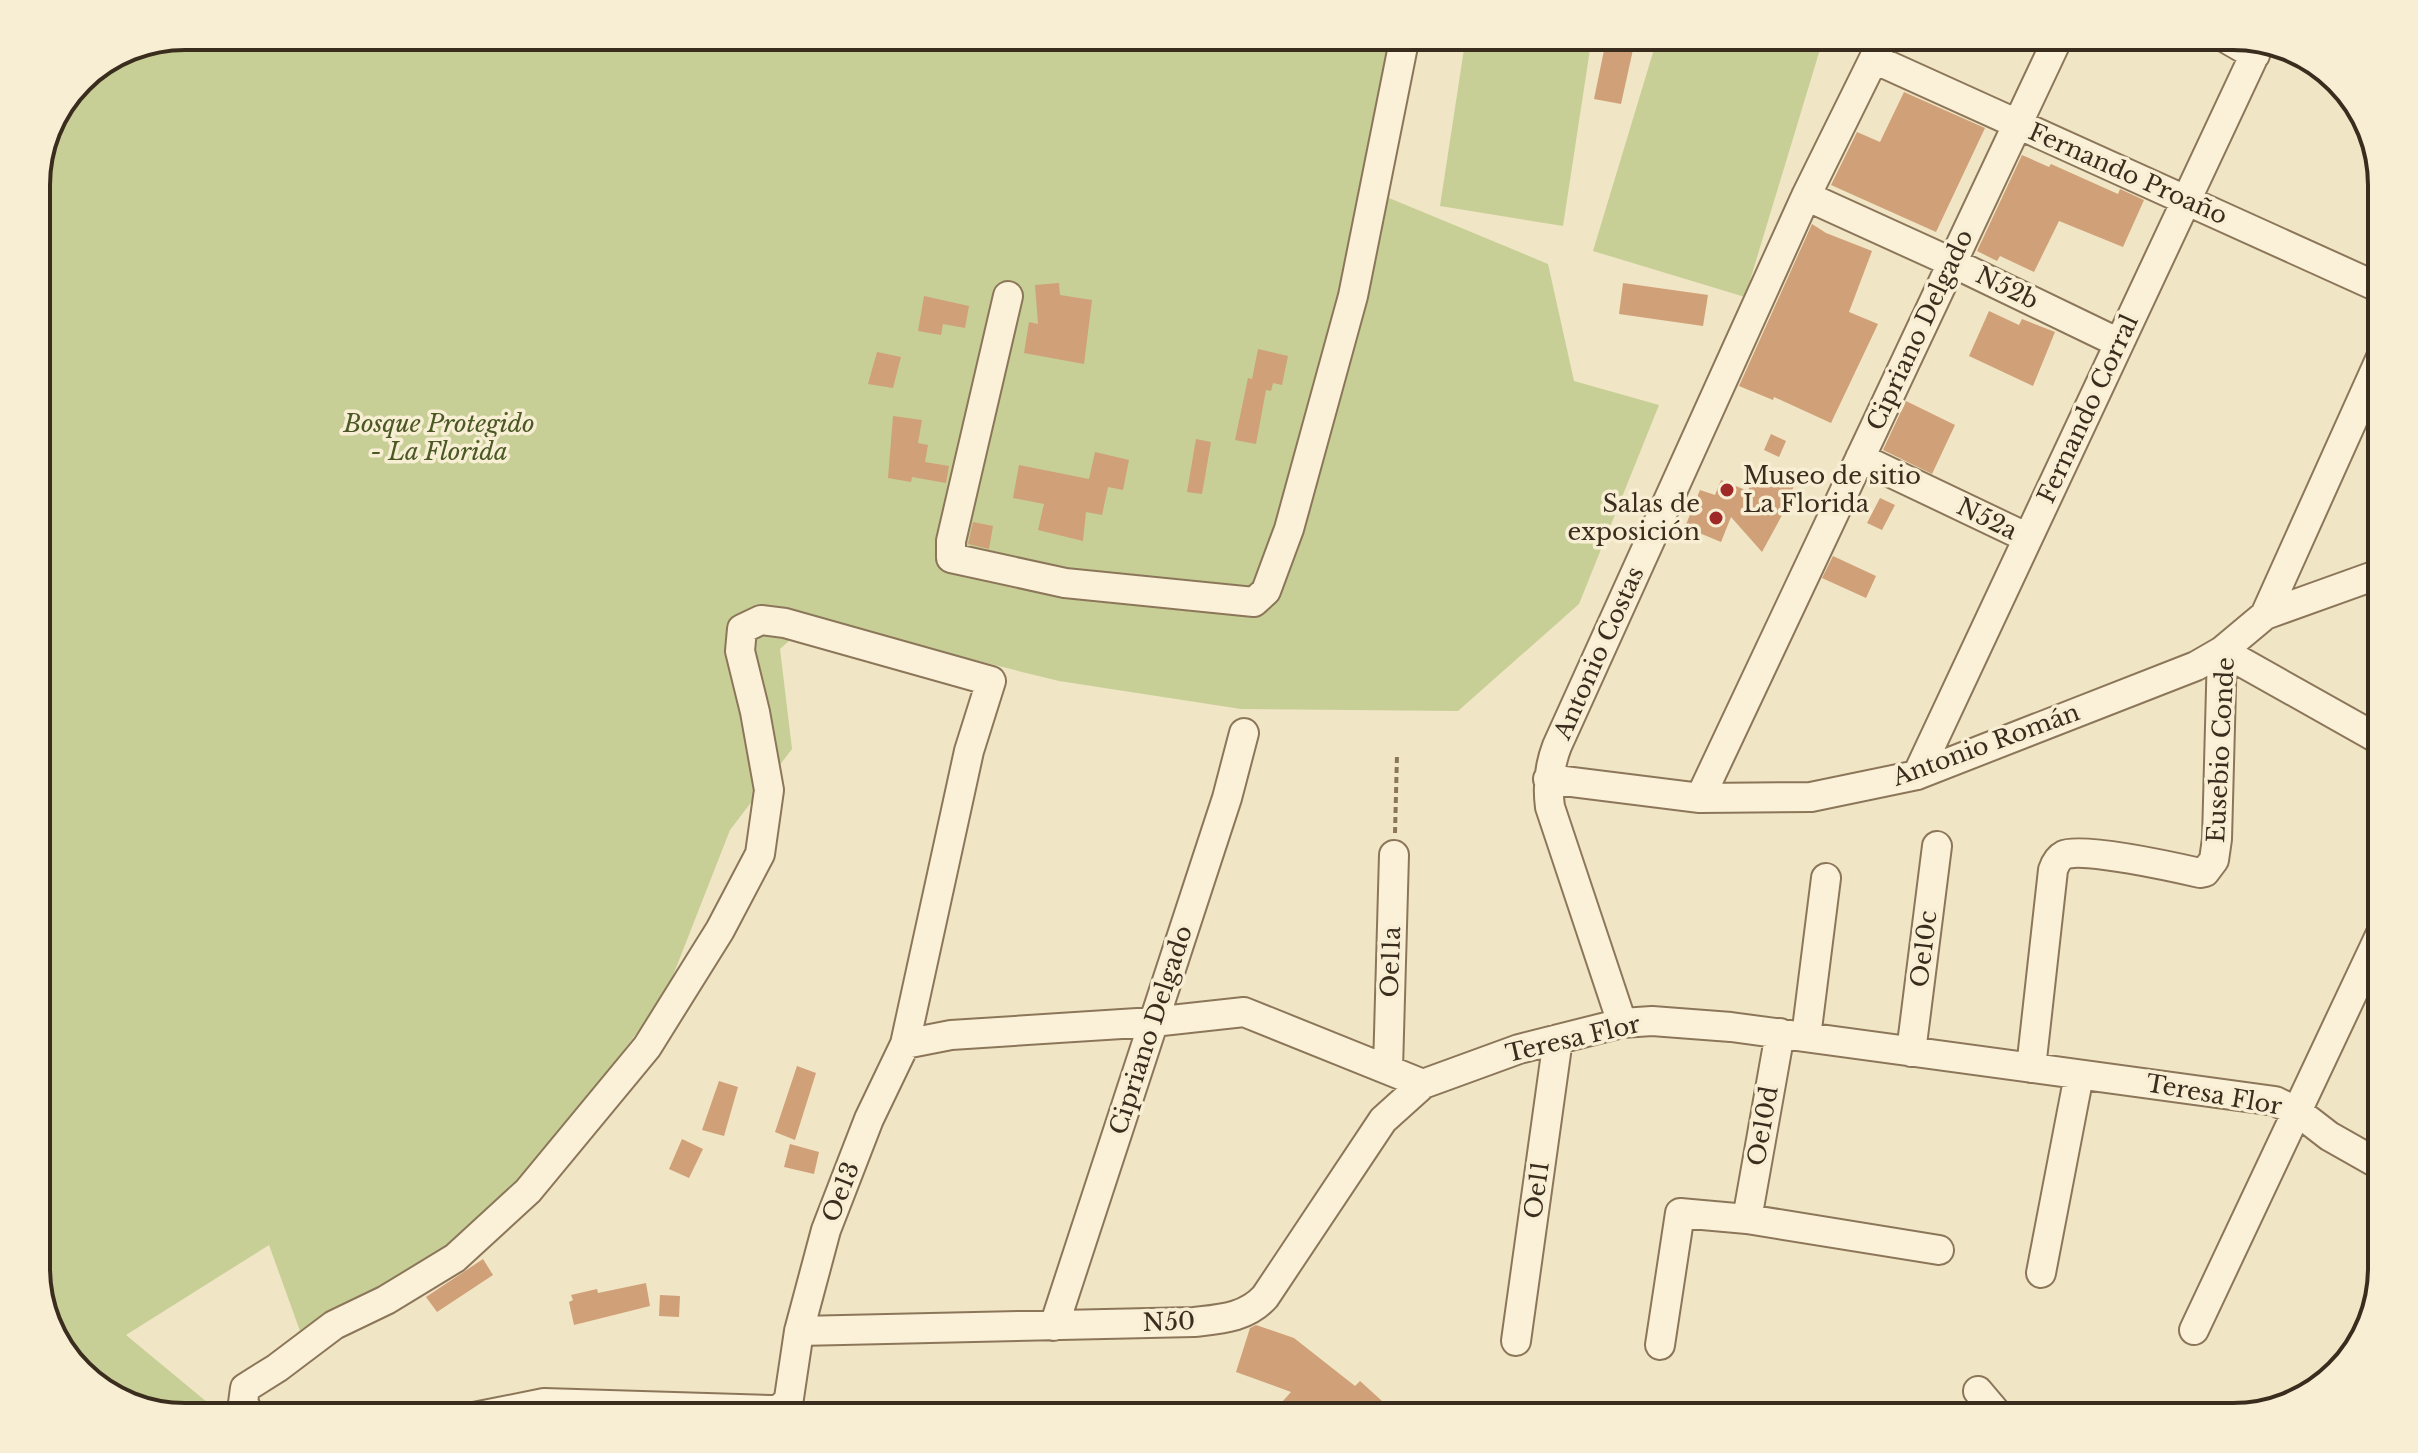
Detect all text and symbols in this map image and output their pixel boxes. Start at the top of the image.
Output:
street label: Fernando Proaño [2024,117,2232,230]
street label: Cipriano Delgado [1860,225,1979,435]
street label: N52b [1971,260,2043,315]
street label: Fernando Corral [2031,310,2144,508]
park label: Bosque Protegido - La Florida [342,409,535,466]
place label: Museo de sitio La Florida [1743,461,1921,518]
marker: Museo de sitio La Florida [1718,481,1736,499]
place label: Salas de exposición [1567,489,1700,546]
street label: N52a [1952,492,2023,546]
marker: Salas de exposición [1707,509,1725,527]
street label: Antonio Costas [1547,562,1650,745]
street label: Eusebio Conde [2201,656,2240,844]
street label: Antonio Román [1887,697,2083,792]
street label: Oe10c [1904,909,1943,989]
street label: Cipriano Delgado [1103,922,1198,1138]
street label: Oe11a [1375,925,1406,998]
street label: Teresa Flor [1503,1009,1644,1068]
street label: Teresa Flor [2144,1068,2285,1121]
street label: Oe10d [1741,1084,1784,1168]
street label: Oe13 [816,1158,865,1226]
street label: Oe11 [1518,1159,1555,1221]
street label: N50 [1142,1306,1196,1337]

